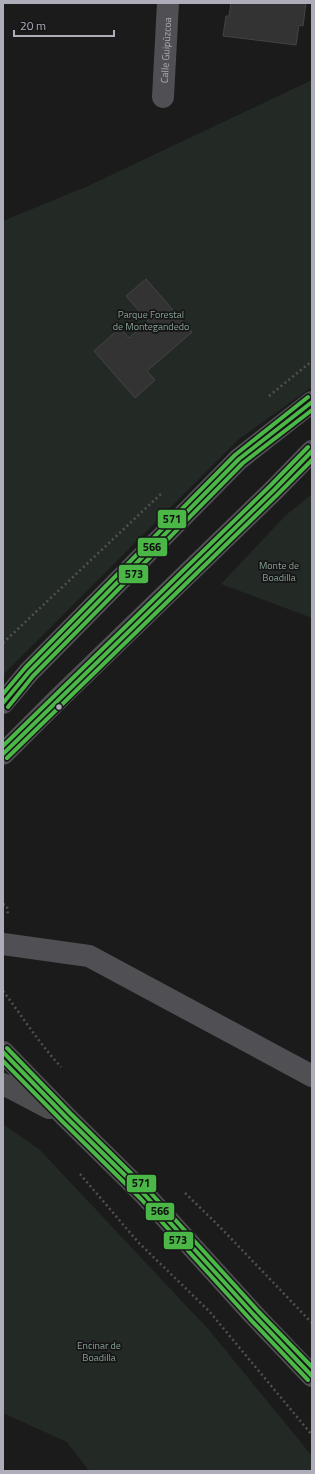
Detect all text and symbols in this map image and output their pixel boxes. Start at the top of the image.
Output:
scale bar [14,12,114,38]
text: 20 m [20,16,46,35]
street label: Calle Guipúzcoa [157,17,175,83]
park label: Parque Forestal de Montegandedo [113,307,189,334]
line badge: 571 [157,509,187,529]
text: 571 [163,511,181,527]
line badge: 566 [137,537,168,557]
text: 566 [143,539,161,555]
park label: Monte de Boadilla [259,558,299,585]
line badge: 573 [118,564,149,584]
text: 573 [125,566,143,582]
unlabelled marker [54,702,64,712]
line badge: 571 [126,1174,157,1193]
text: 571 [132,1175,150,1191]
line badge: 566 [145,1202,175,1221]
text: 566 [151,1203,169,1219]
line badge: 573 [163,1231,194,1250]
text: 573 [169,1232,187,1248]
park label: Encinar de Boadilla [77,1338,121,1365]

